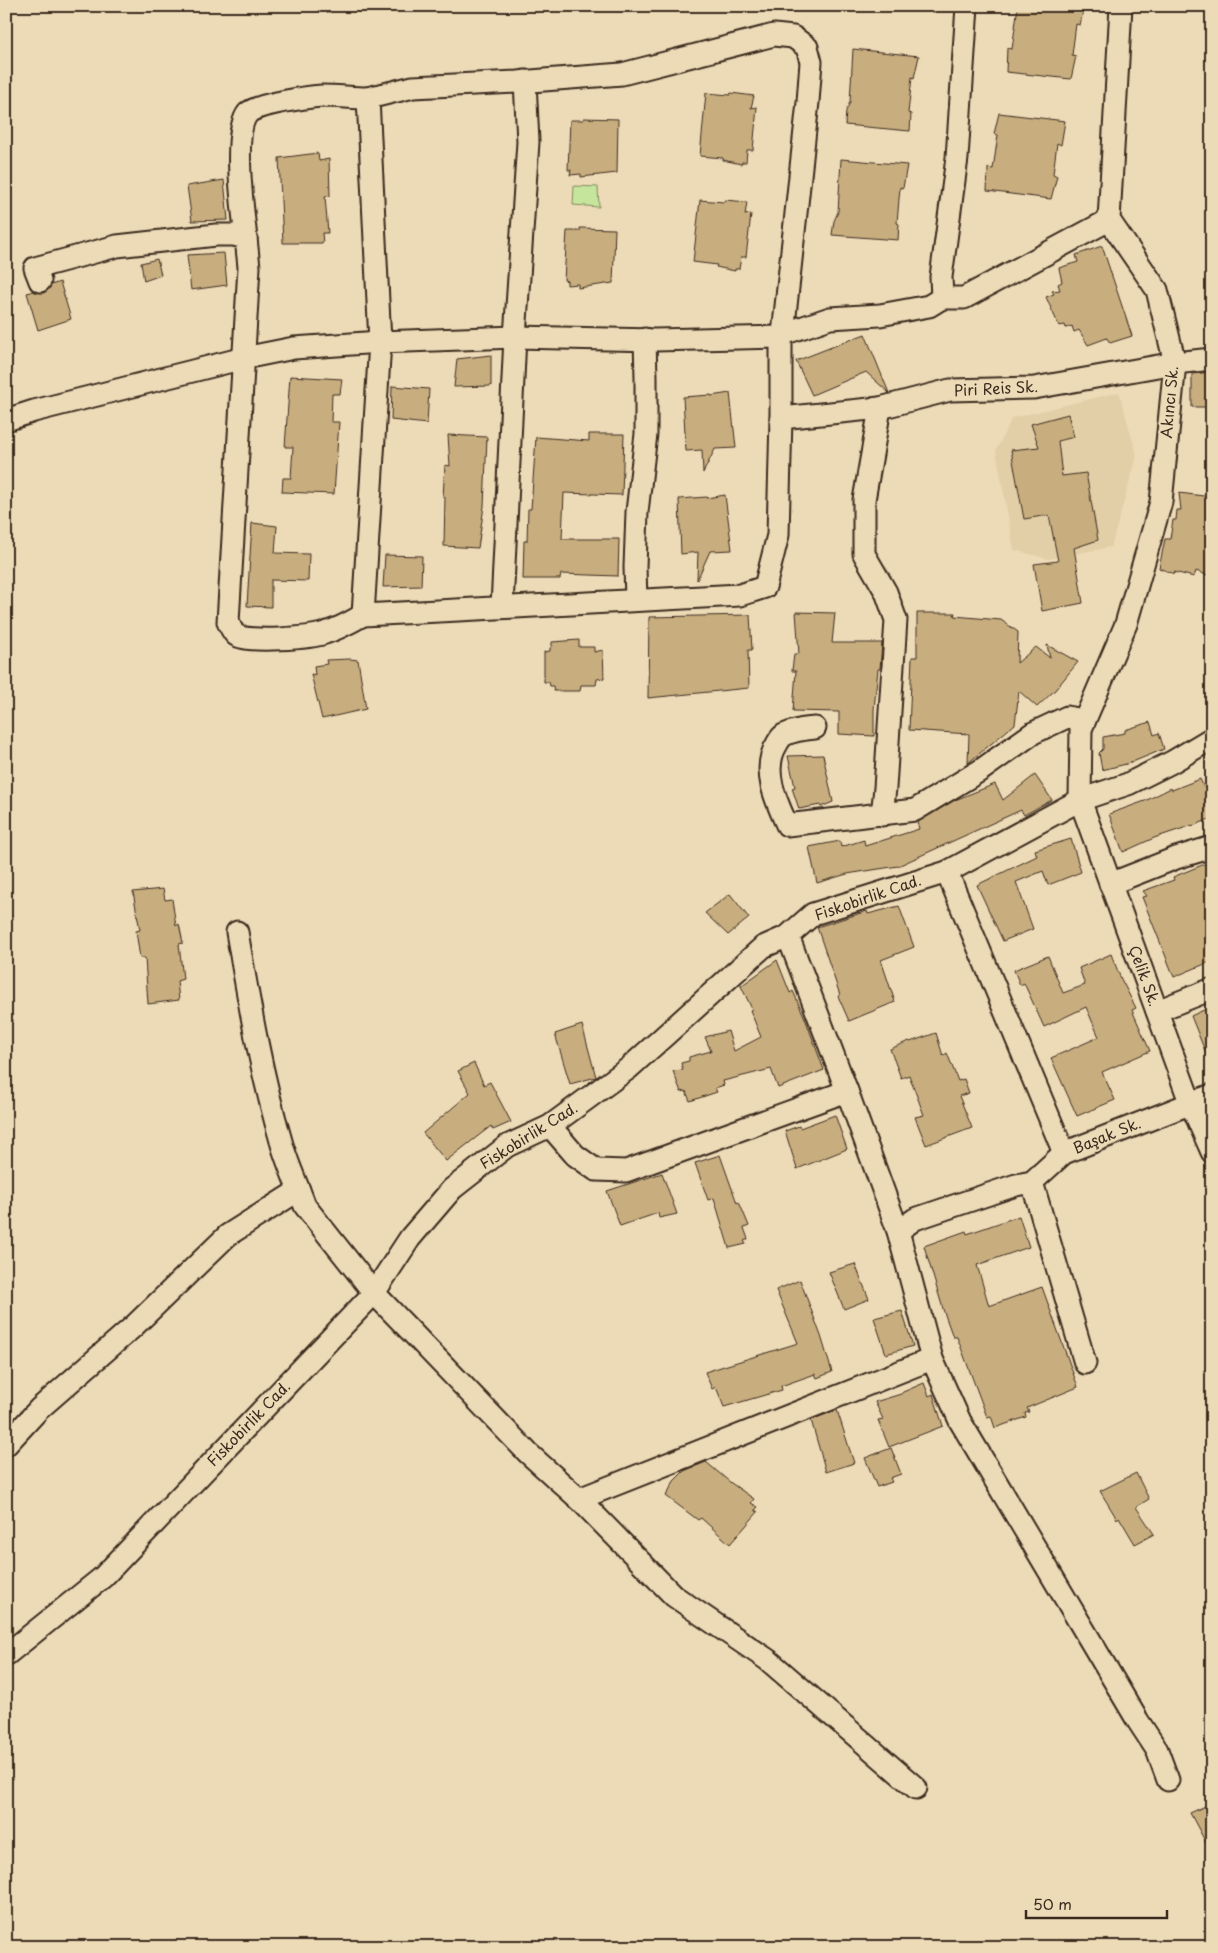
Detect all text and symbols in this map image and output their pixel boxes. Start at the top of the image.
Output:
street label: Akıncı Sk. [1154,365,1183,439]
street label: Piri Reis Sk. [953,374,1039,401]
street label: Fiskobirlik Cad. [811,868,924,926]
street label: Çelik Sk. [1124,942,1167,1009]
street label: Fiskobirlik Cad. [475,1095,582,1174]
street label: Başak Sk. [1069,1111,1144,1159]
street label: Fiskobirlik Cad. [201,1375,295,1471]
scale bar [1026,1888,1167,1920]
text: 50 m [1033,1892,1072,1915]

